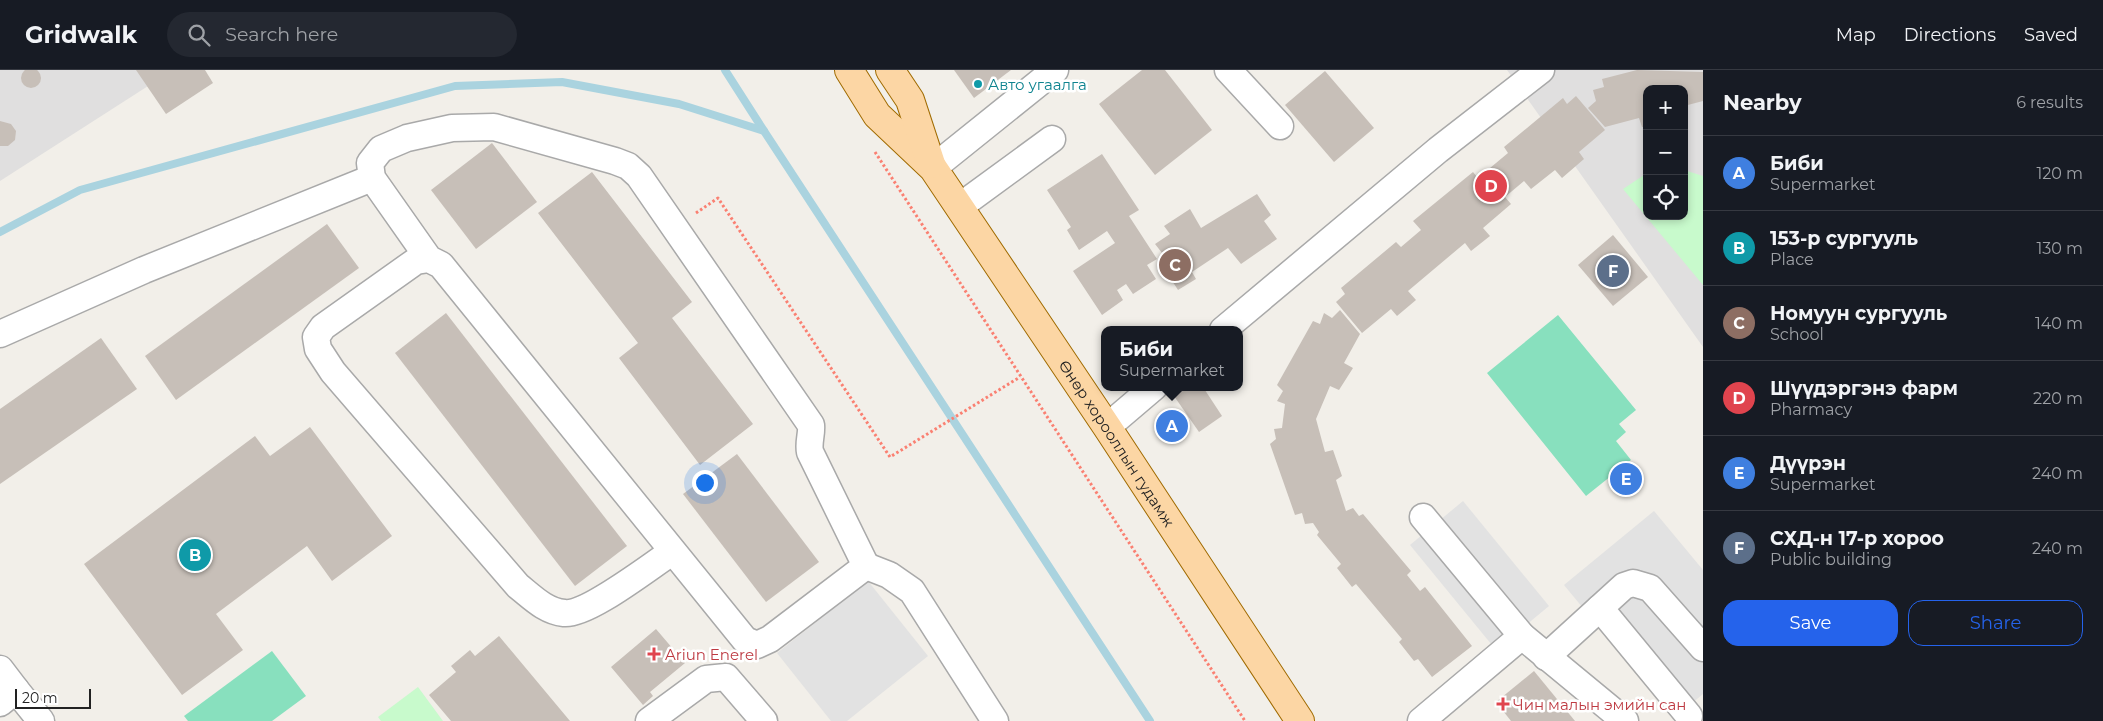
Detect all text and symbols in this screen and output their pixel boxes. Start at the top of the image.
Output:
search box [167,12,517,57]
text: Gridwalk [25,20,137,49]
icon: search [185,21,213,49]
text: Search here [225,23,338,46]
text: Map [1836,24,1876,46]
text: Directions [1904,24,1996,46]
text: Saved [2024,24,2078,46]
place label: Авто угаалга [988,75,1087,94]
marker: Авто угаалга [972,78,984,90]
map controls [1643,85,1688,220]
button: + [1643,85,1688,130]
text: Nearby [1723,90,1802,115]
text: 6 results [2016,93,2083,112]
button: − [1643,130,1688,175]
text: Биби [1770,152,1824,175]
text: A [1733,164,1745,183]
text: 120 m [2036,164,2083,183]
pin: D [1475,167,1507,205]
button: locate [1643,175,1688,220]
text: Supermarket [1770,175,1876,194]
text: 153-р сургууль [1770,227,1918,250]
text: B [1733,239,1745,258]
text: 130 m [2036,239,2083,258]
pin: C [1159,246,1191,284]
text: Place [1770,250,1814,269]
pin: F [1597,252,1629,290]
text: Номуун сургууль [1770,302,1947,325]
text: C [1733,314,1745,333]
text: 140 m [2035,314,2083,333]
text: School [1770,325,1824,344]
popup [1101,326,1243,391]
text: Биби [1119,338,1173,361]
street label: Өнөр хорооллын гудамж [1055,356,1179,530]
text: Supermarket [1119,361,1225,380]
text: Шүүдэргэнэ фарм [1770,377,1958,400]
text: D [1732,389,1746,408]
text: 220 m [2033,389,2083,408]
text: Pharmacy [1770,400,1852,419]
pin: A [1156,407,1188,445]
text: Дүүрэн [1770,452,1846,475]
pin: E [1610,460,1642,498]
text: E [1734,464,1744,483]
text: 240 m [2032,464,2083,483]
your location [692,470,718,496]
text: Supermarket [1770,475,1876,494]
text: СХД-н 17-р хороо [1770,527,1944,550]
pin: B [179,536,211,574]
text: F [1734,539,1744,558]
text: 240 m [2032,539,2083,558]
text: Public building [1770,550,1892,569]
button: Save [1723,600,1898,646]
button: Share [1908,600,2083,646]
place label: Ariun Enerel [665,645,758,664]
marker: Ariun Enerel [647,647,661,661]
scale bar [15,686,91,709]
text: 20 m [22,689,58,707]
place label: Чин малын эмийн сан [1513,695,1686,714]
marker: Чин малын эмийн сан [1497,698,1509,710]

